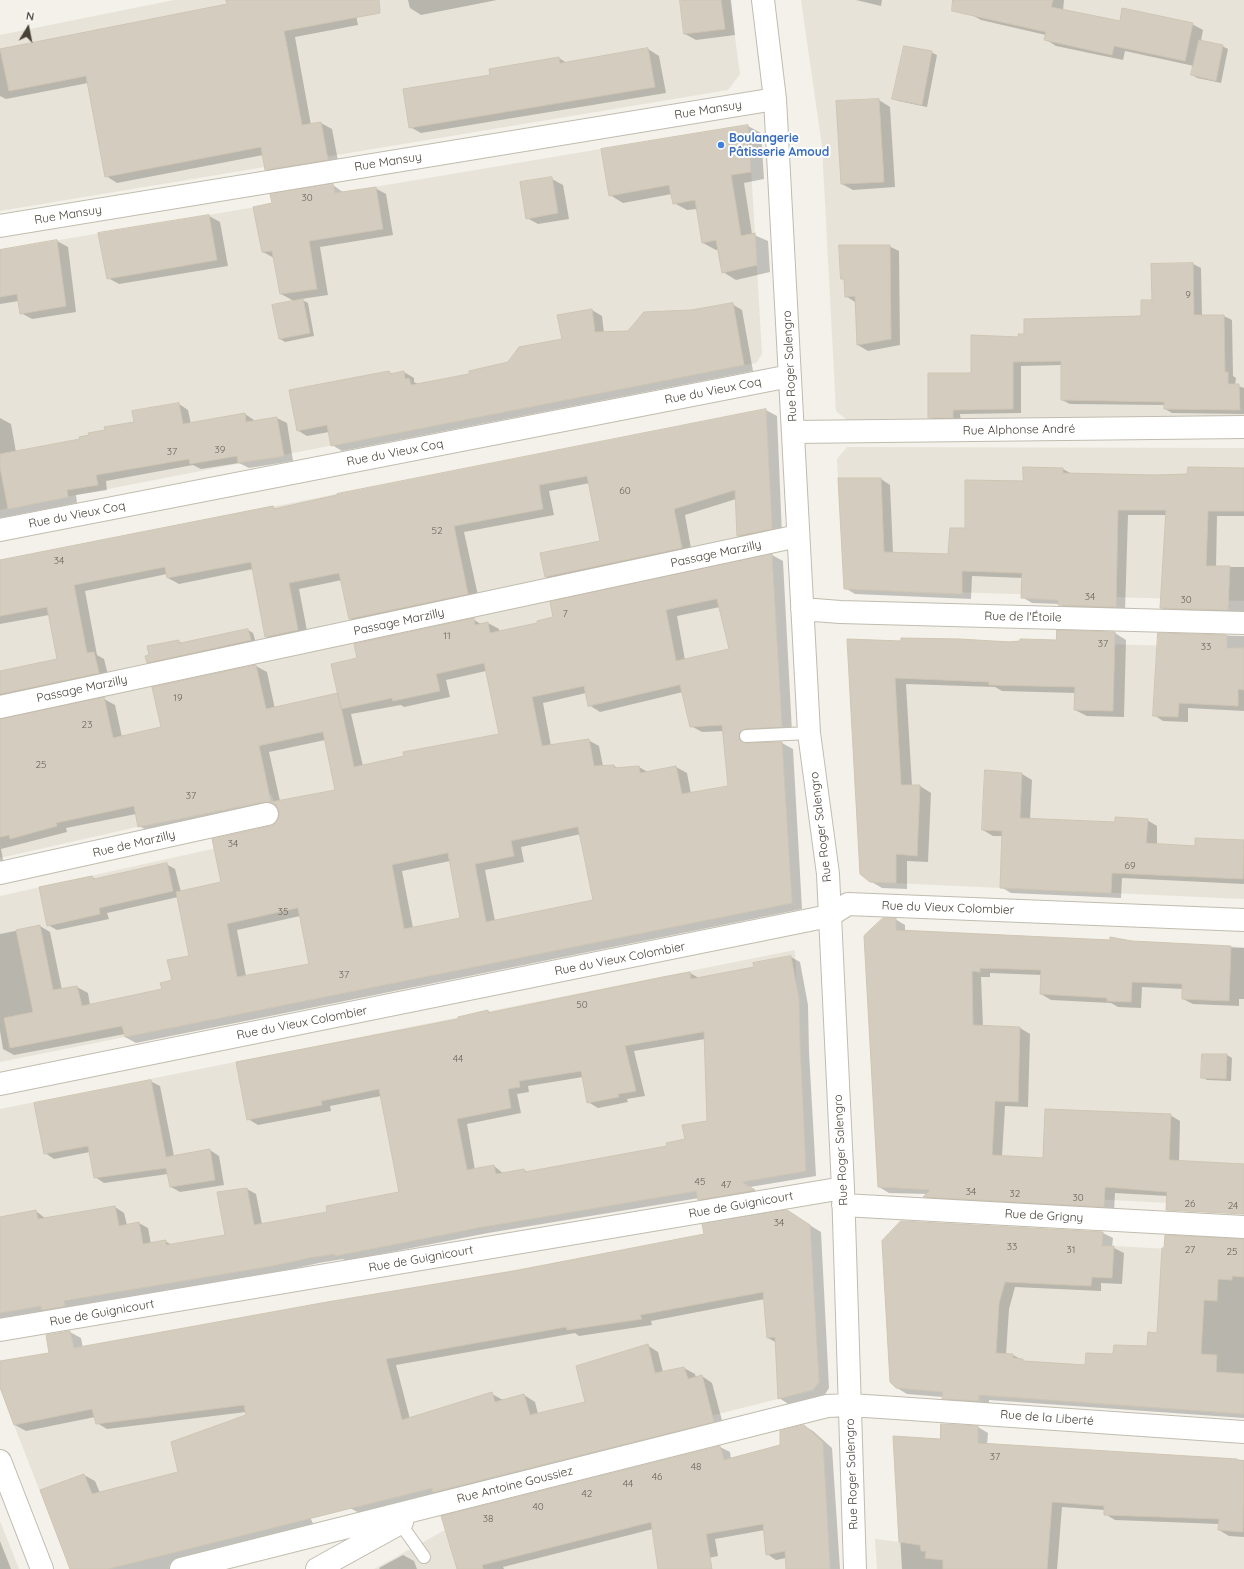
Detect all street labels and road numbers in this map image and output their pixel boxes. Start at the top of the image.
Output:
street label: Rue Mansuy [673,98,743,122]
street label: Rue Mansuy [353,150,423,174]
street label: Rue Mansuy [33,203,103,227]
street label: Rue Roger Salengro [780,310,800,422]
street label: Rue du Vieux Coq [664,375,762,407]
street label: Rue Alphonse André [963,422,1075,438]
street label: Rue du Vieux Coq [346,437,444,469]
street label: Rue du Vieux Coq [28,499,126,531]
street label: Passage Marzilly [669,537,763,571]
street label: Passage Marzilly [352,605,446,639]
street label: Rue de l'Étoile [984,609,1062,625]
street label: Passage Marzilly [35,672,129,706]
street label: Rue Roger Salengro [807,771,835,883]
street label: Rue de Marzilly [91,827,177,861]
street label: Rue du Vieux Colombier [881,898,1015,918]
street label: Rue du Vieux Colombier [553,939,687,979]
street label: Rue du Vieux Colombier [235,1003,369,1043]
street label: Rue Roger Salengro [831,1094,851,1206]
street label: Rue de Guignicourt [688,1189,794,1221]
street label: Rue de Grigny [1004,1207,1084,1225]
street label: Rue de Guignicourt [368,1243,474,1275]
street label: Rue de Guignicourt [49,1297,155,1329]
street label: Rue de la Liberté [1000,1408,1094,1428]
street label: Rue Roger Salengro [843,1418,861,1530]
street label: Rue Antoine Goussiez [455,1464,575,1506]

